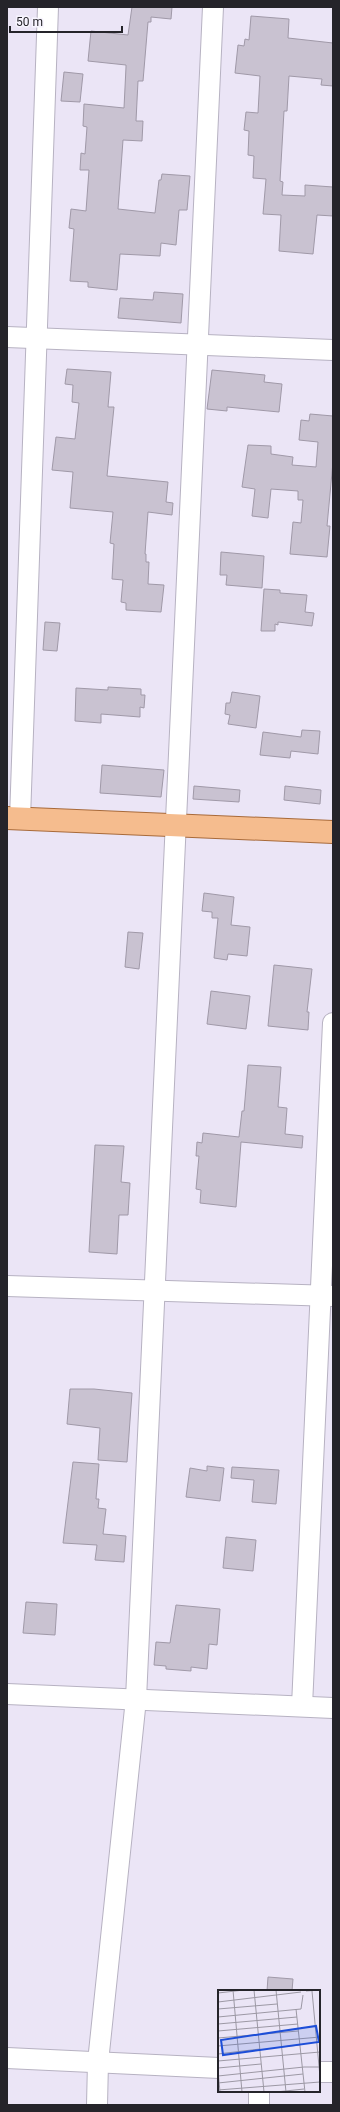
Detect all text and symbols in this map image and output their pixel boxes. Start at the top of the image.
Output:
scale bar [10,8,122,34]
text: 50 m [16,15,43,29]
inset map [218,1990,320,2092]

